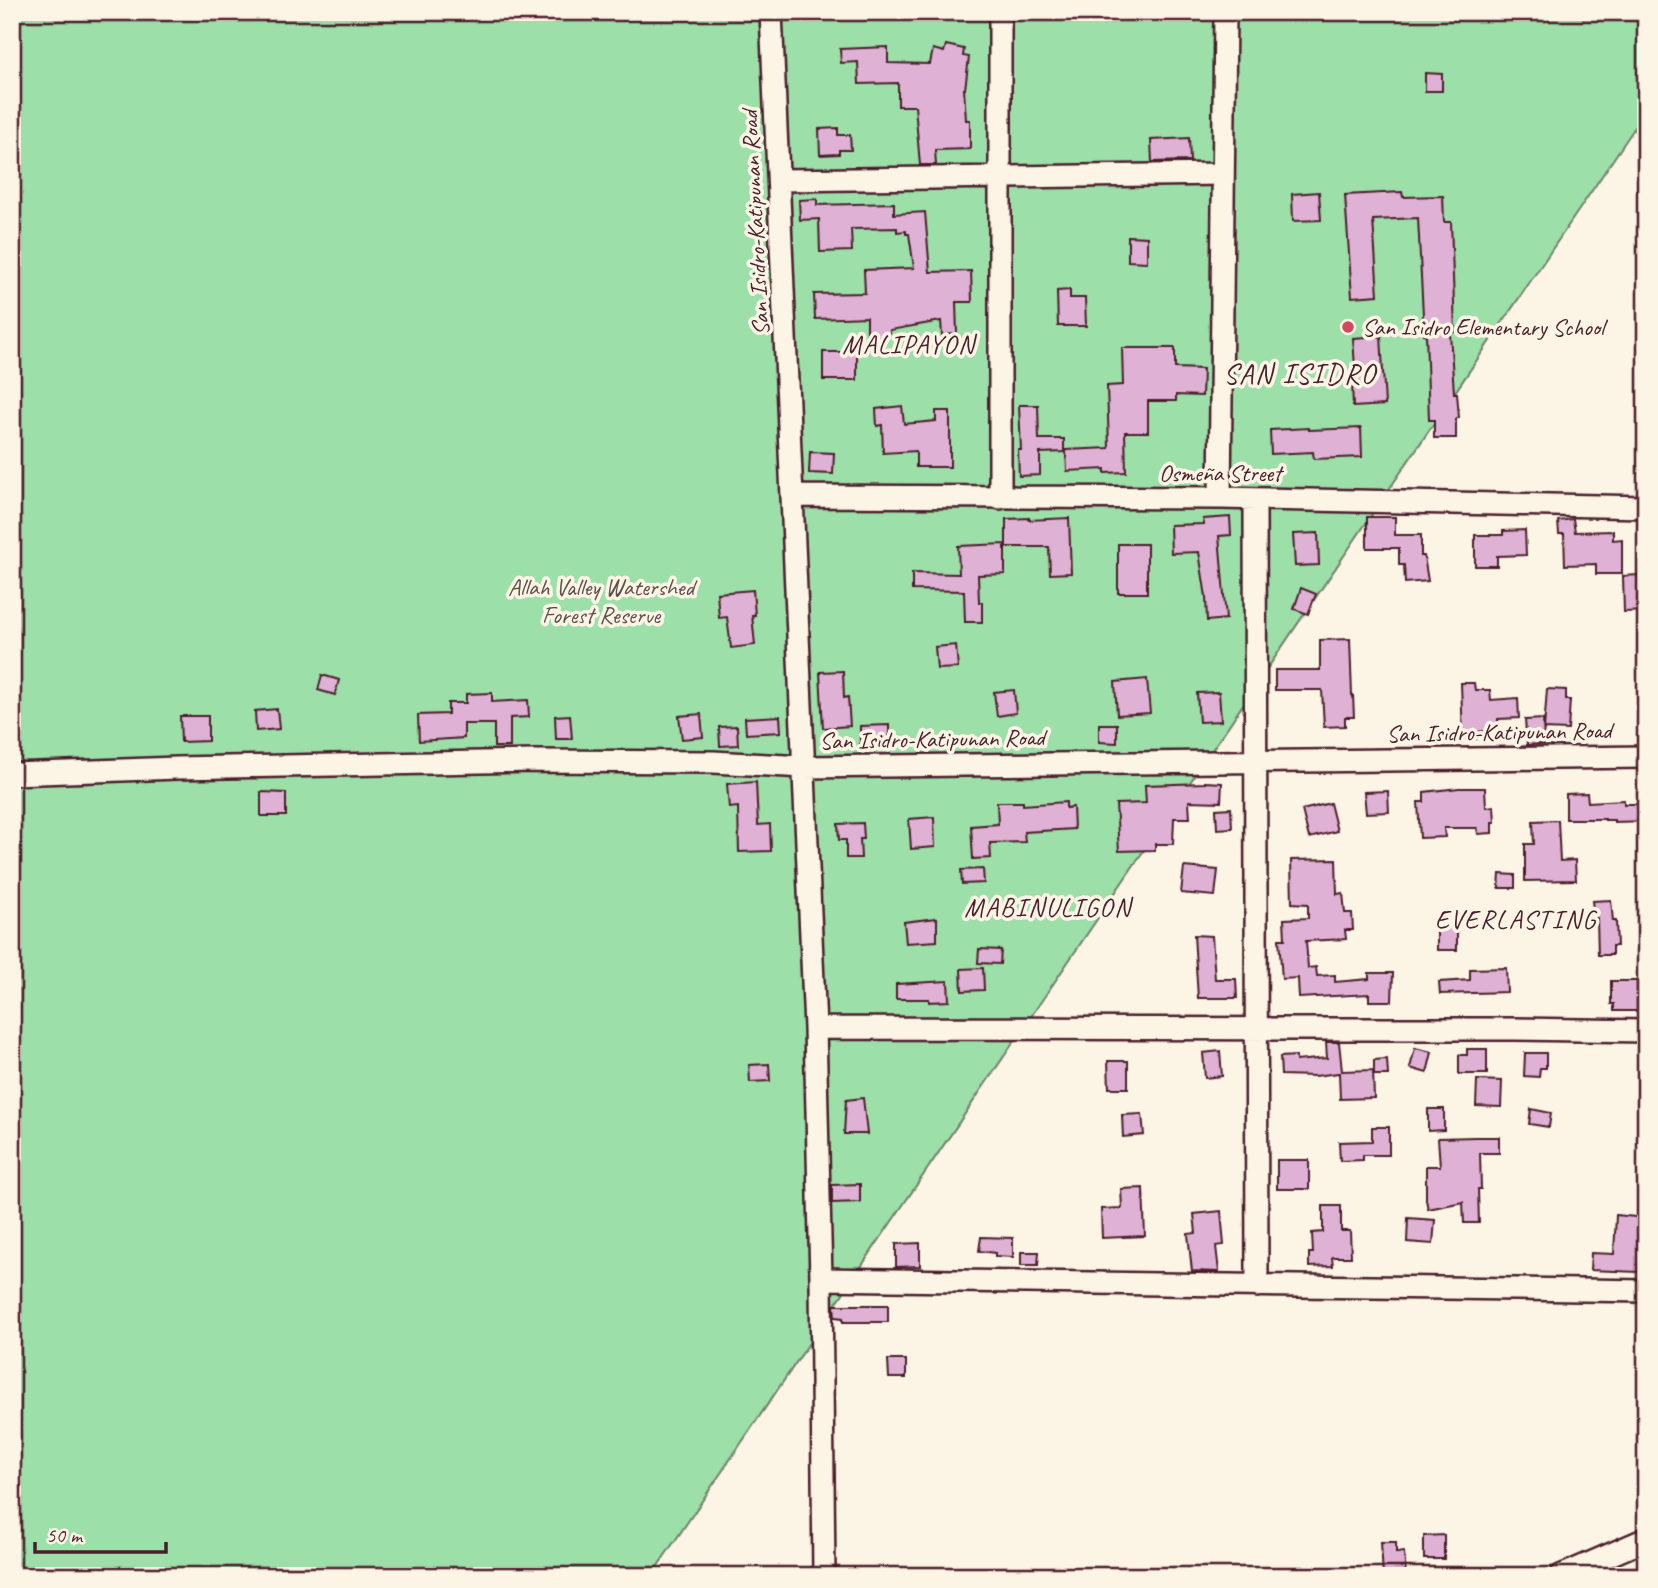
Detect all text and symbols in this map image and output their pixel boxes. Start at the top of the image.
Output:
street label: San Isidro-Katipunan Road [734,106,776,336]
place label: San Isidro Elementary School [1362,312,1608,342]
marker: San Isidro Elementary School [1340,319,1356,335]
district label: MALIPAYON [842,328,978,361]
district label: SAN ISIDRO [1223,356,1378,391]
street label: Osmeña Street [1159,458,1284,488]
park label: Allah Valley Watershed Forest Reserve [508,572,698,630]
street label: San Isidro-Katipunan Road [1386,715,1615,749]
street label: San Isidro-Katipunan Road [819,722,1048,756]
district label: MABINULIGON [964,891,1134,924]
district label: EVERLASTING [1435,903,1598,936]
scale bar [35,1511,166,1555]
text: 50 m [46,1522,84,1548]

